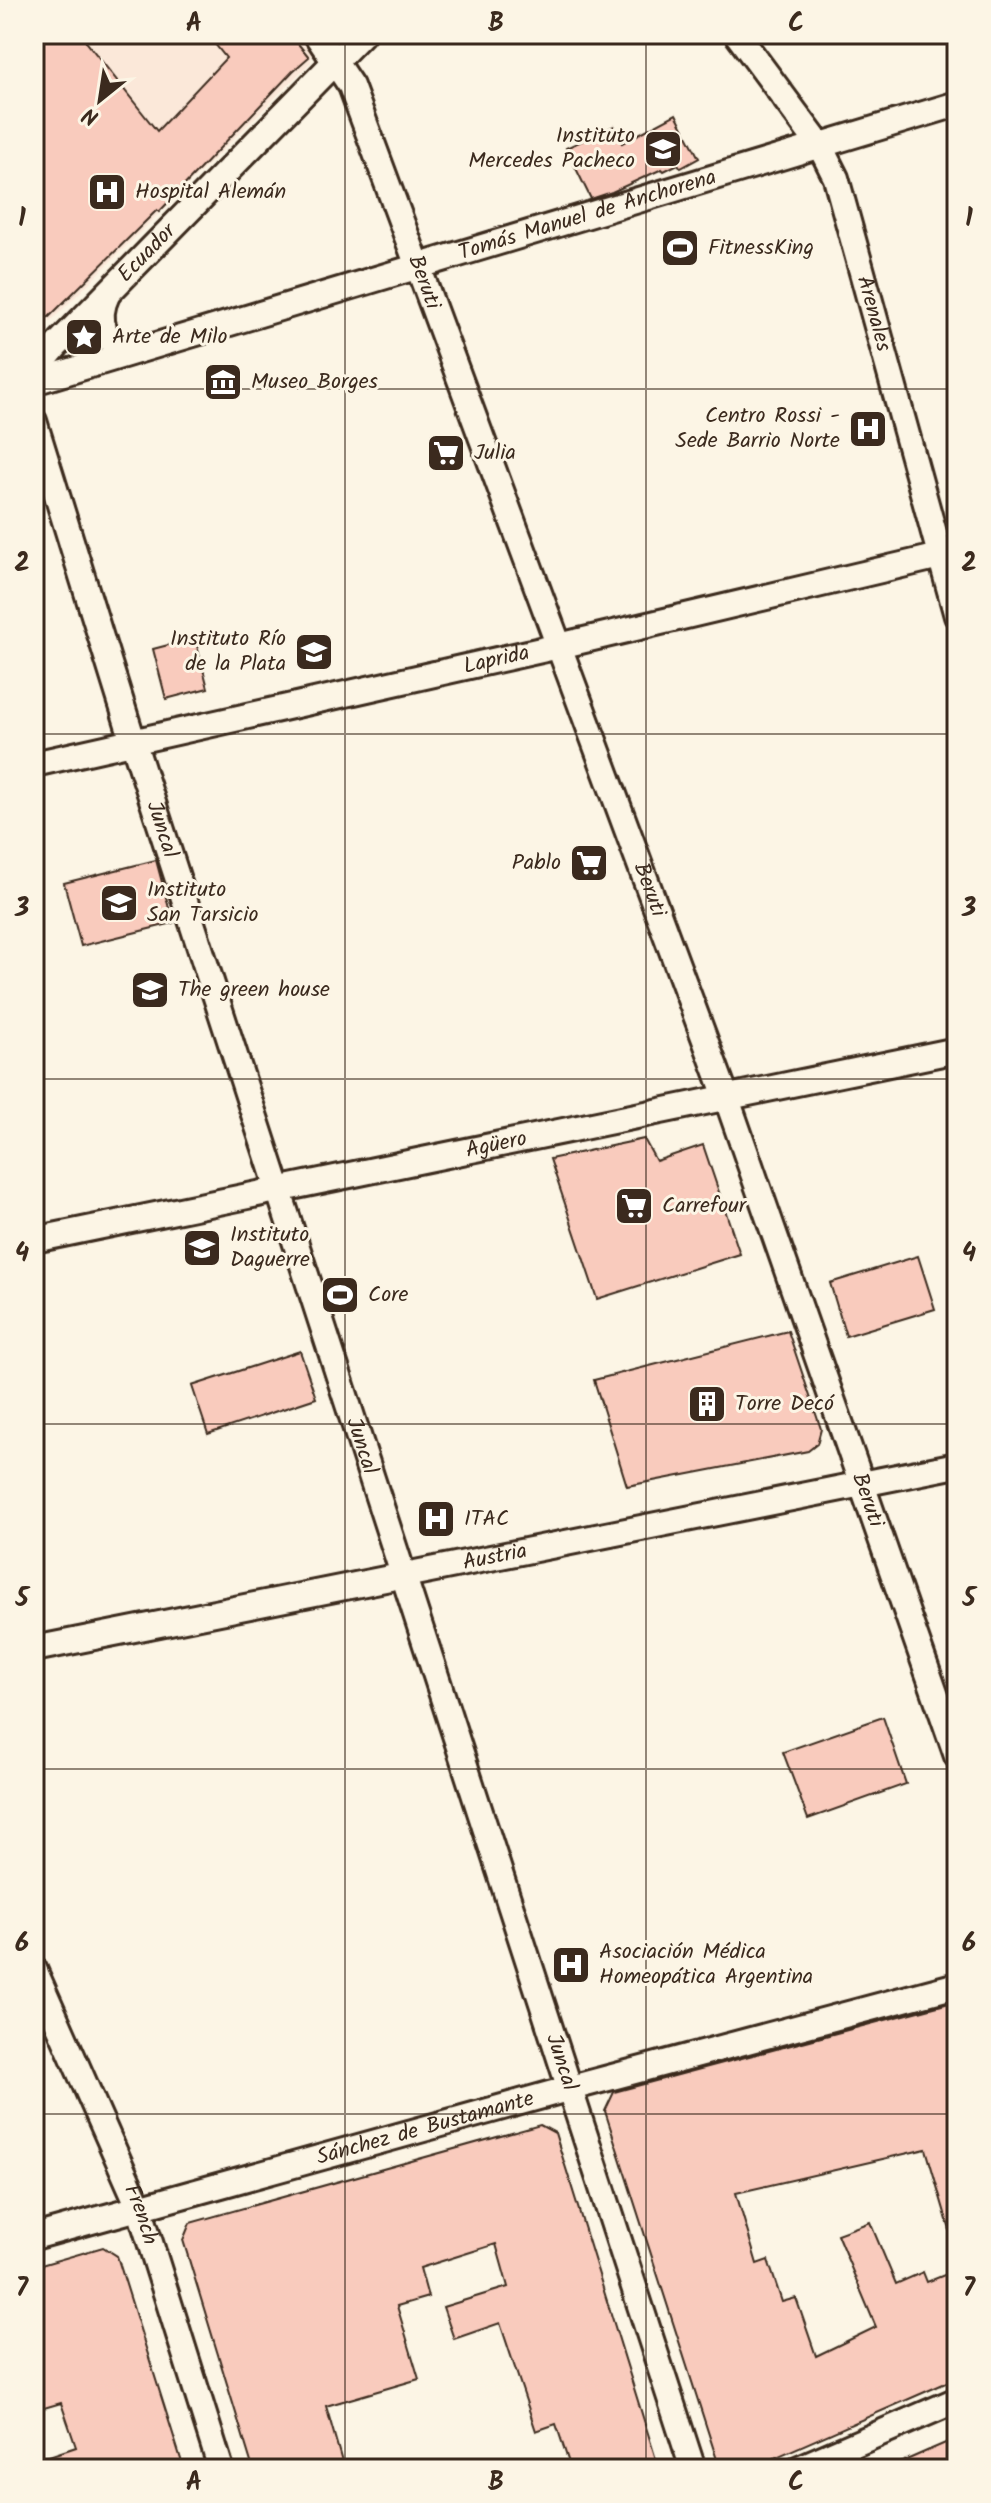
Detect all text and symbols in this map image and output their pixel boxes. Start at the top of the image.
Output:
text: A [186,3,202,45]
text: B [488,3,504,45]
text: C [788,3,804,45]
north arrow [60,60,140,140]
text: N [76,96,106,134]
place label: Instituto Mercedes Pacheco [468,119,635,179]
school or university icon: Instituto Mercedes Pacheco [642,128,684,170]
street label: Tomás Manuel de Anchorena [454,160,721,271]
hospital icon: Hospital Alemán [86,171,128,213]
place label: Hospital Alemán [135,175,286,210]
text: 1 [18,198,26,240]
text: 1 [965,198,973,240]
street label: Ecuador [109,214,186,291]
sports icon: FitnessKing [659,227,701,269]
place label: FitnessKing [708,231,814,266]
street label: Beruti [398,250,450,315]
street label: Arenales [846,272,901,356]
place icon: Arte de Milo [63,316,105,358]
place label: Arte de Milo [112,320,228,355]
museum icon: Museo Borges [202,361,244,403]
place label: Museo Borges [251,365,379,400]
place label: Centro Rossi - Sede Barrio Norte [675,399,840,459]
hospital icon: Centro Rossi - Sede Barrio Norte [847,408,889,450]
supermarket icon: Julia [425,432,467,474]
place label: Julia [474,436,516,471]
text: 2 [14,543,30,585]
text: 2 [961,543,977,585]
place label: Instituto Río de la Plata [170,622,286,682]
school or university icon: Instituto Río de la Plata [293,631,335,673]
street label: Laprida [460,636,533,684]
street label: Juncal [136,796,187,863]
supermarket icon: Pablo [568,842,610,884]
place label: Pablo [512,846,561,881]
street label: Beruti [623,858,676,923]
place label: Instituto San Tarsicio [147,873,259,933]
school or university icon: Instituto San Tarsicio [98,882,140,924]
text: 3 [14,888,29,930]
text: 3 [961,888,976,930]
school or university icon: The green house [129,969,171,1011]
place label: The green house [178,973,330,1008]
street label: Agüero [463,1121,530,1168]
supermarket icon: Carrefour [613,1185,655,1227]
place label: Carrefour [662,1189,748,1224]
place label: Instituto Daguerre [230,1218,310,1278]
school or university icon: Instituto Daguerre [181,1227,223,1269]
text: 4 [15,1233,29,1275]
text: 4 [962,1233,976,1275]
sports icon: Core [319,1274,361,1316]
place label: Core [368,1278,408,1313]
building icon: Torre Decó [686,1383,728,1425]
place label: Torre Decó [735,1387,835,1422]
street label: Juncal [336,1413,387,1480]
street label: Beruti [842,1468,893,1533]
hospital icon: ITAC [415,1498,457,1540]
place label: ITAC [464,1502,509,1537]
street label: Austria [460,1534,530,1581]
text: 5 [14,1578,30,1620]
text: 5 [961,1578,977,1620]
text: 6 [15,1923,29,1965]
text: 6 [962,1923,976,1965]
place label: Asociación Médica Homeopática Argentina [599,1935,813,1995]
hospital icon: Asociación Médica Homeopática Argentina [550,1944,592,1986]
street label: Juncal [536,2029,587,2096]
street label: Sánchez de Bustamante [312,2082,538,2175]
street label: French [114,2179,167,2249]
text: 7 [16,2268,29,2310]
text: 7 [963,2268,976,2310]
text: A [186,2462,202,2503]
text: B [488,2462,504,2503]
text: C [788,2462,804,2503]

